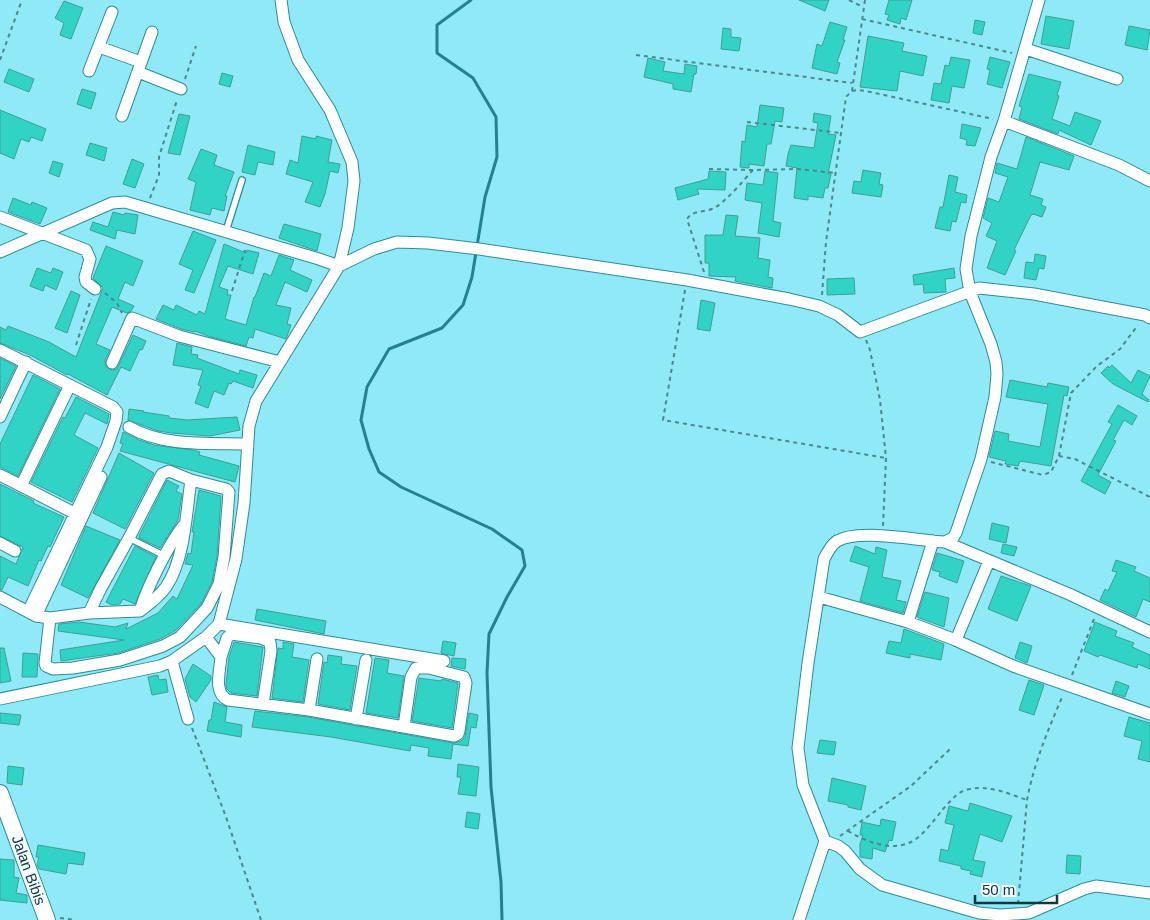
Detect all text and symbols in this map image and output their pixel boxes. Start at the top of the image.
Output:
street label: Jalan Bibis [9,833,49,907]
scale bar [975,872,1058,904]
text: 50 m [982,881,1015,898]

